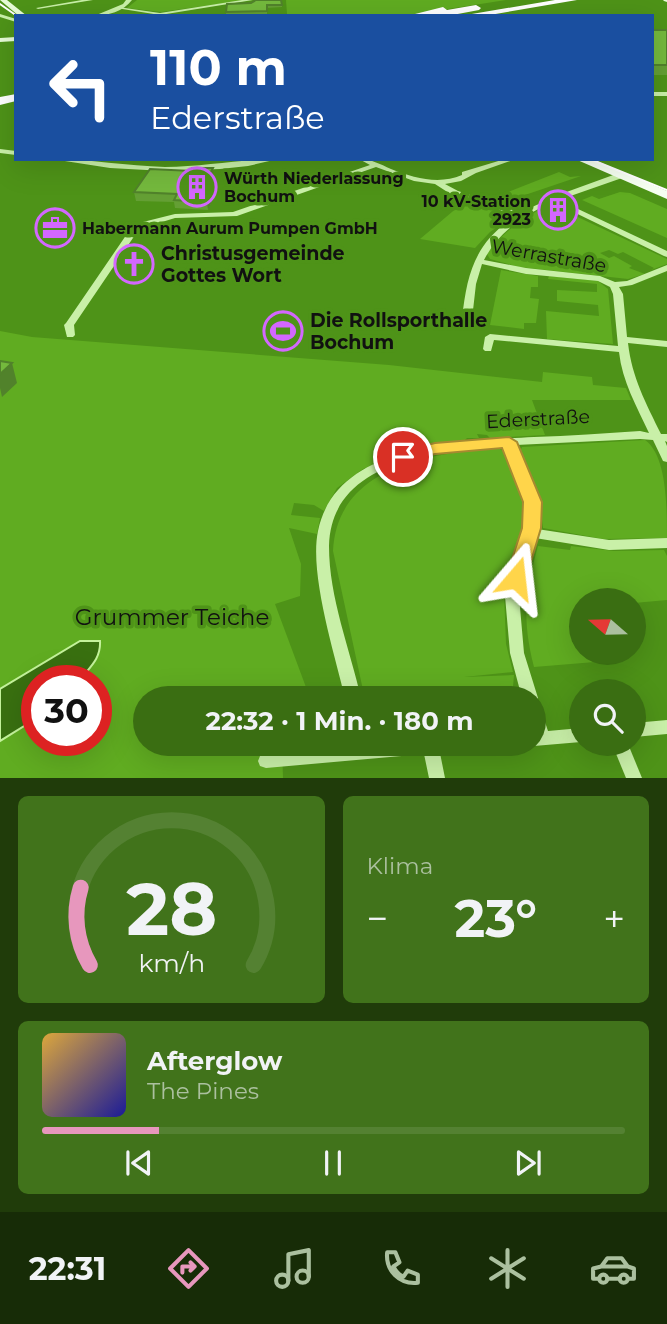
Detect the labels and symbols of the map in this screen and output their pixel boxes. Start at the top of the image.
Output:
building icon: Würth Niederlassung Bochum [176,166,218,208]
place label: Würth Niederlassung Bochum [224,169,404,206]
building icon: 10 kV-Station 2923 [537,189,579,231]
place label: 10 kV-Station 2923 [421,192,531,229]
office icon: Habermann Aurum Pumpen GmbH [34,207,76,249]
place label: Habermann Aurum Pumpen GmbH [82,219,378,238]
street label: Werrastraße [490,235,608,277]
place label: Christusgemeinde Gottes Wort [161,242,345,287]
church icon: Christusgemeinde Gottes Wort [113,243,155,285]
place label: Die Rollsporthalle Bochum [310,309,487,354]
sports icon: Die Rollsporthalle Bochum [262,310,304,352]
street label: Ederstraße [486,405,590,433]
pin [373,427,433,487]
position arrow [479,541,553,615]
north arrow [569,588,646,665]
park label: Grummer Teiche [75,603,269,631]
speed limit sign: 30 [21,665,112,756]

